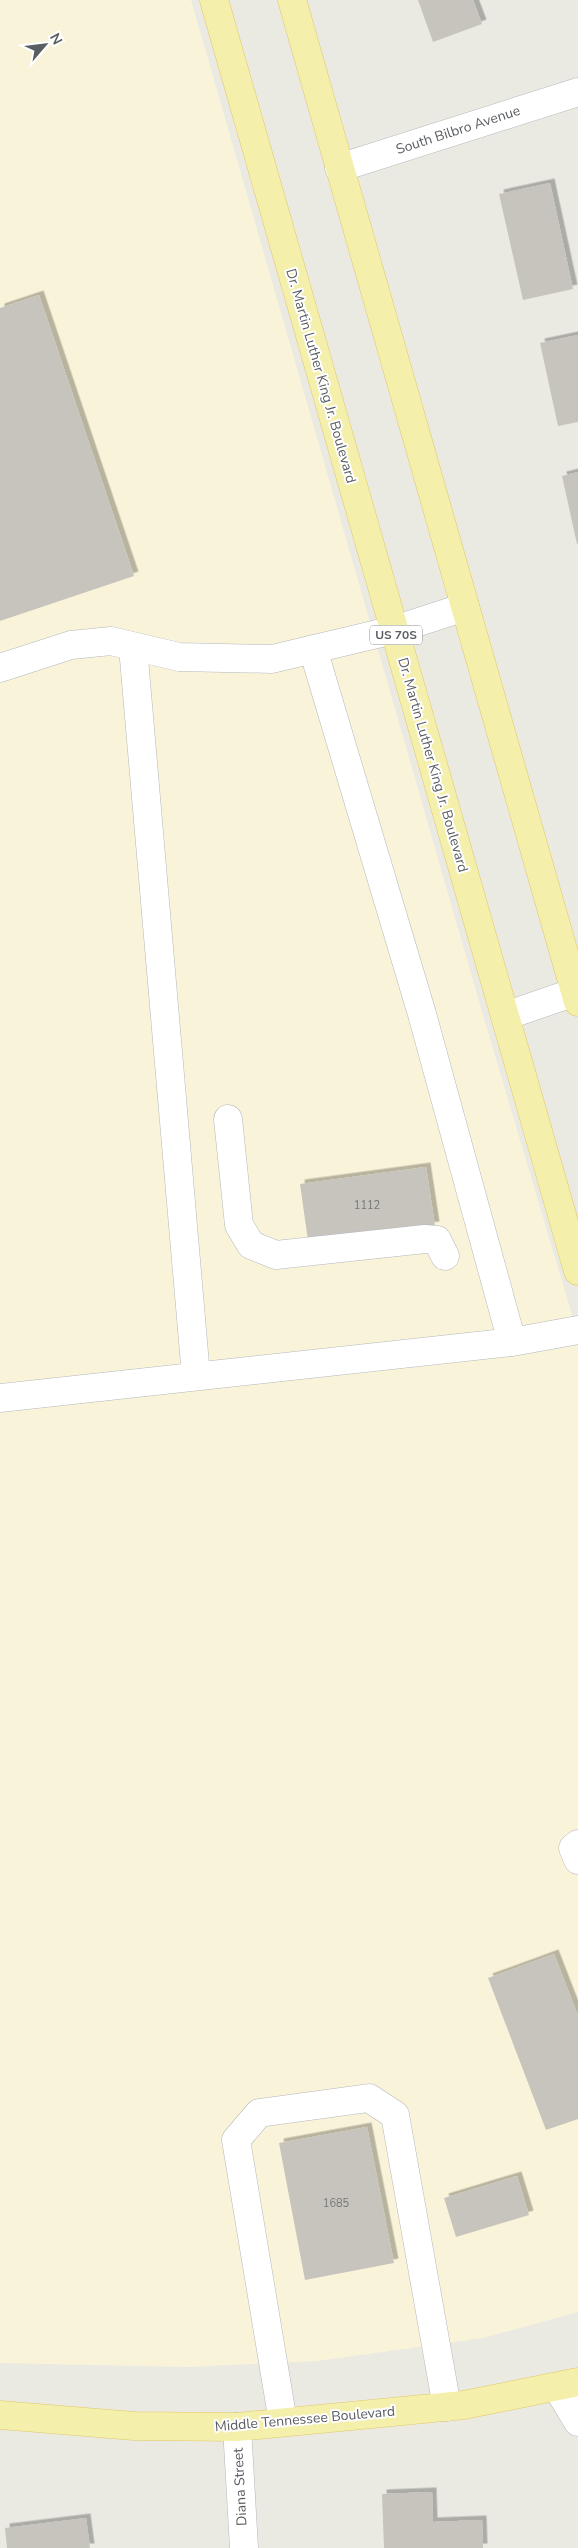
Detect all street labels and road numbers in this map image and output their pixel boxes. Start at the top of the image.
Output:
street label: South Bilbro Avenue [393,101,523,159]
street label: Dr. Martin Luther King Jr. Boulevard [281,266,361,486]
road number: US 70S [370,626,422,644]
street label: Dr. Martin Luther King Jr. Boulevard [393,655,473,875]
street label: Middle Tennessee Boulevard [214,2402,396,2436]
street label: Diana Street [228,2447,252,2527]

